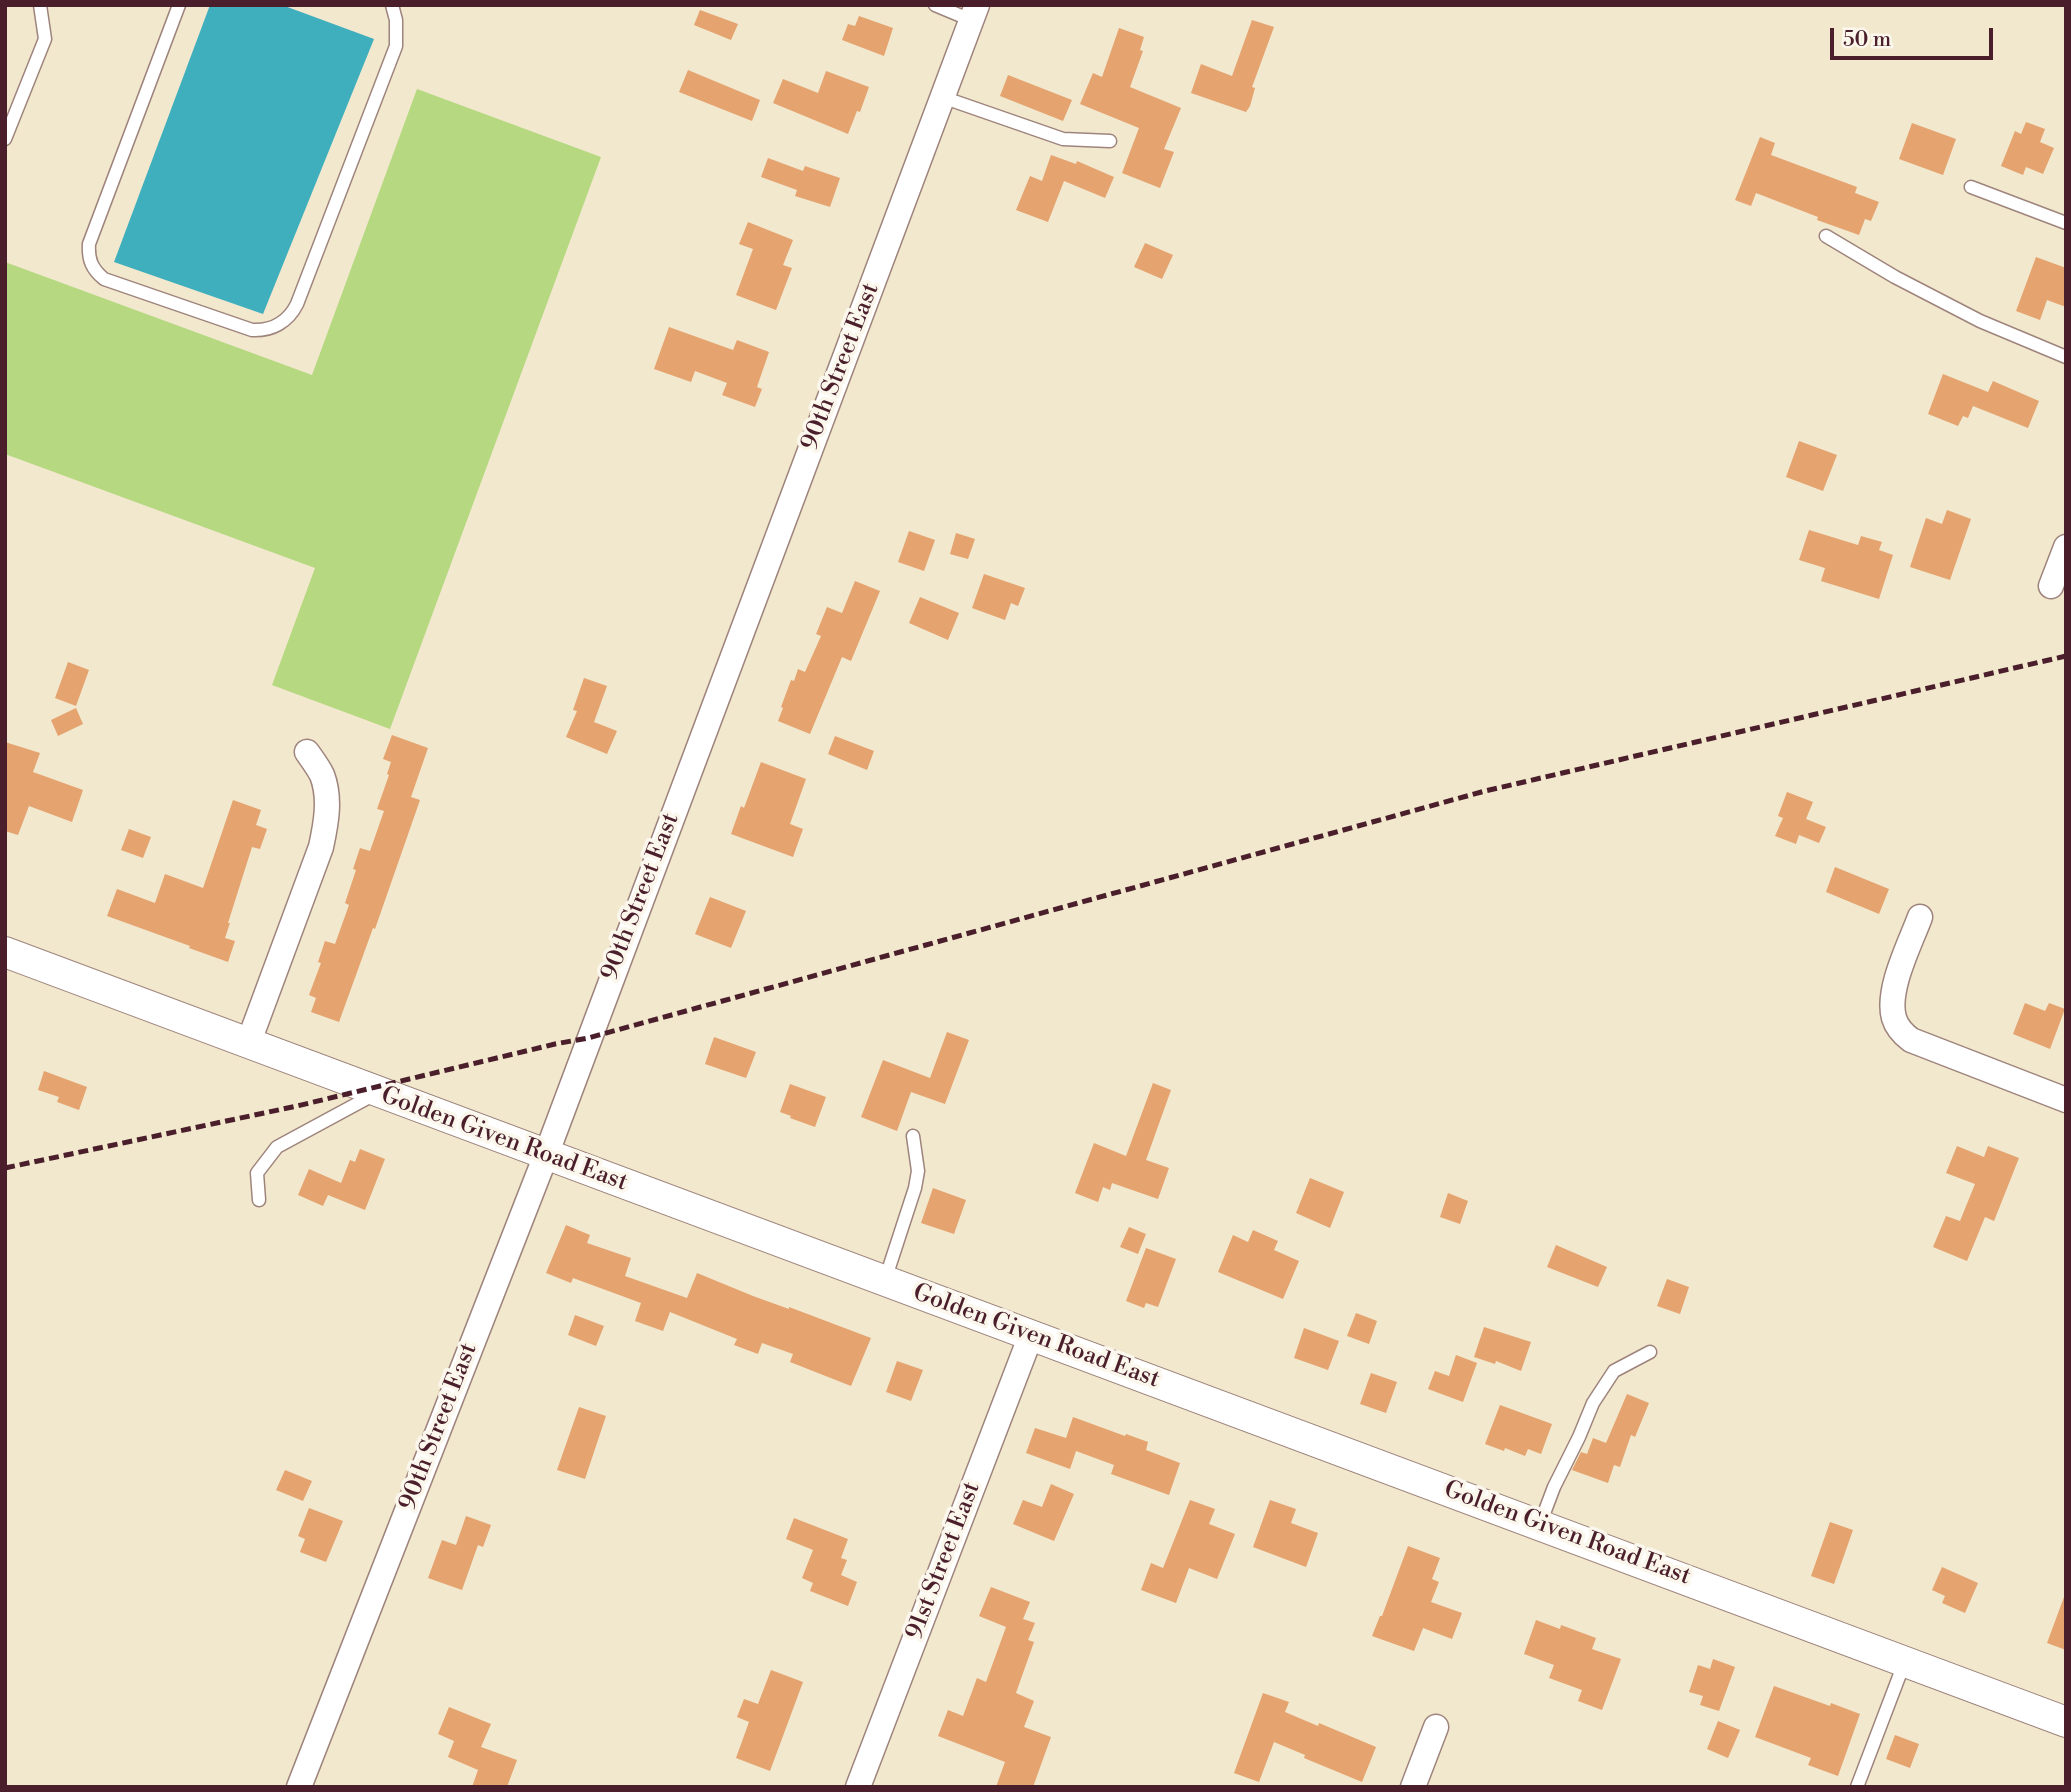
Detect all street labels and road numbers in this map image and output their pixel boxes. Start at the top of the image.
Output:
street label: 90th Street East [796,279,886,455]
street label: 90th Street East [596,809,686,985]
street label: Golden Given Road East [377,1082,631,1198]
street label: Golden Given Road East [909,1279,1163,1395]
street label: 90th Street East [394,1339,484,1515]
street label: Golden Given Road East [1440,1476,1694,1592]
street label: 91st Street East [901,1478,987,1644]

